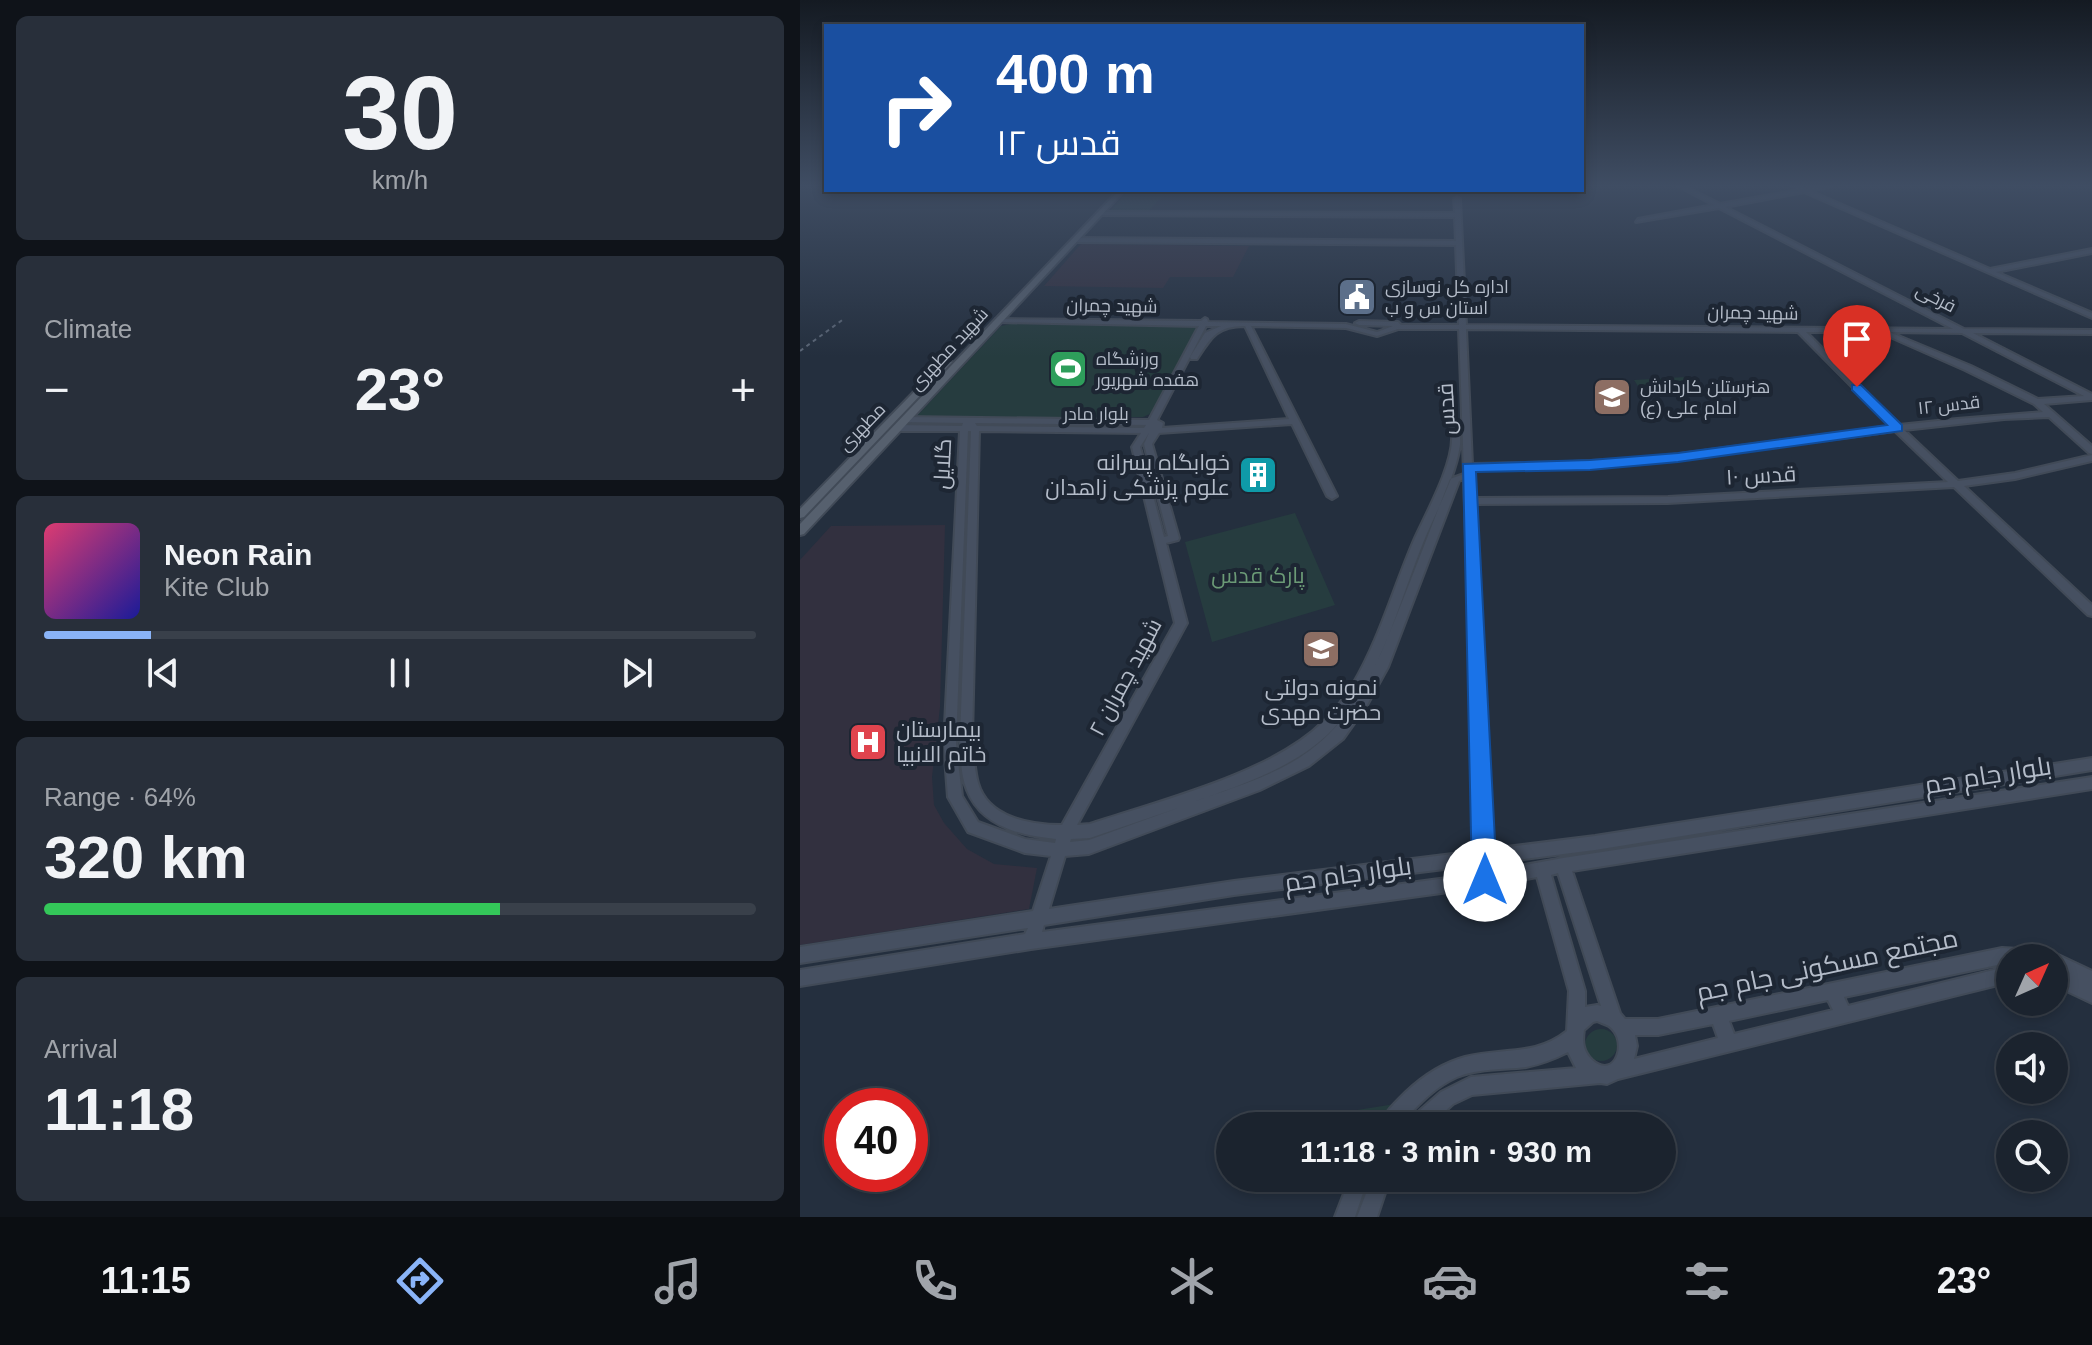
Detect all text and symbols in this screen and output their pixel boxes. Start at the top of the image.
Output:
text: 400 m [996,42,1155,105]
text: 30 [342,55,458,171]
icon: right [864,56,968,160]
text: قدس ۱۲ [996,122,1121,163]
text: km/h [372,165,428,195]
public building icon: اداره کل نوسازی استان س و ب [1336,276,1378,318]
place label: اداره کل نوسازی استان س و ب [1385,277,1509,319]
street label: فرخی [1912,280,1959,317]
street label: شهید چمران [1066,295,1158,319]
street label: شهید چمران [1707,302,1799,326]
street label: شهید مطهری [906,304,993,395]
pin [1823,305,1891,387]
text: Climate [44,314,132,344]
icon: arrive [1835,317,1879,361]
sports icon: ورزشگاه هفده شهریور [1047,348,1089,390]
place label: ورزشگاه هفده شهریور [1095,349,1199,391]
text: 23° [355,356,445,423]
text: − [44,365,70,414]
text: + [730,365,756,414]
school or university icon: هنرستلن کاردانش امام علی (ع) [1591,376,1633,418]
place label: هنرستلن کاردانش امام علی (ع) [1640,377,1770,420]
street label: قدس [1433,382,1461,435]
street label: قدس ۱۲ [1917,392,1981,419]
street label: مطهری [835,399,890,456]
street label: بلوار مادر [1062,404,1129,425]
street label: گلایل [929,438,957,490]
place label: خوابگاه پسرانه علوم پزشکی زاهدان [1045,450,1230,503]
building icon: خوابگاه پسرانه علوم پزشکی زاهدان [1237,454,1279,496]
street label: قدس ۱۰ [1725,461,1797,491]
text: Neon Rain [164,538,312,571]
park label: پارک قدس [1211,563,1305,590]
text: Kite Club [164,572,270,602]
street label: شهید چمران ۲ [1084,614,1169,741]
school or university icon: نمونه دولتی حضرت مهدی [1300,628,1342,670]
icon: previous [141,651,185,695]
icon: pause [378,651,422,695]
icon: next [615,651,659,695]
place label: نمونه دولتی حضرت مهدی [1261,675,1381,726]
place label: بیمارستان خاتم الانبیا [896,717,987,770]
hospital icon: بیمارستان خاتم الانبیا [847,721,889,763]
street label: بلوار جام جم [1922,750,2054,803]
text: Range · 64% [44,782,196,812]
text: 320 km [44,824,248,891]
position arrow [1443,838,1527,922]
street label: بلوار جام جم [1282,850,1414,901]
street label: مجتمع مسکونی جام جم [1693,923,1961,1010]
north arrow [1996,944,2068,1016]
map controls [1996,944,2068,1192]
button: sound [1996,1032,2068,1104]
text: Arrival [44,1034,118,1064]
text: 11:18 [44,1076,194,1143]
speed limit sign: 40 [824,1088,928,1192]
button: search [1996,1120,2068,1192]
text: 11:18 · 3 min · 930 m [1300,1135,1592,1168]
icon: directions [392,1253,448,1309]
icon: music [650,1253,706,1309]
icon: phone [907,1253,963,1309]
icon: climate [1164,1253,1220,1309]
icon: car [1422,1253,1478,1309]
icon: filters [1679,1253,1735,1309]
text: 11:15 [101,1260,191,1301]
text: 23° [1937,1260,1991,1301]

